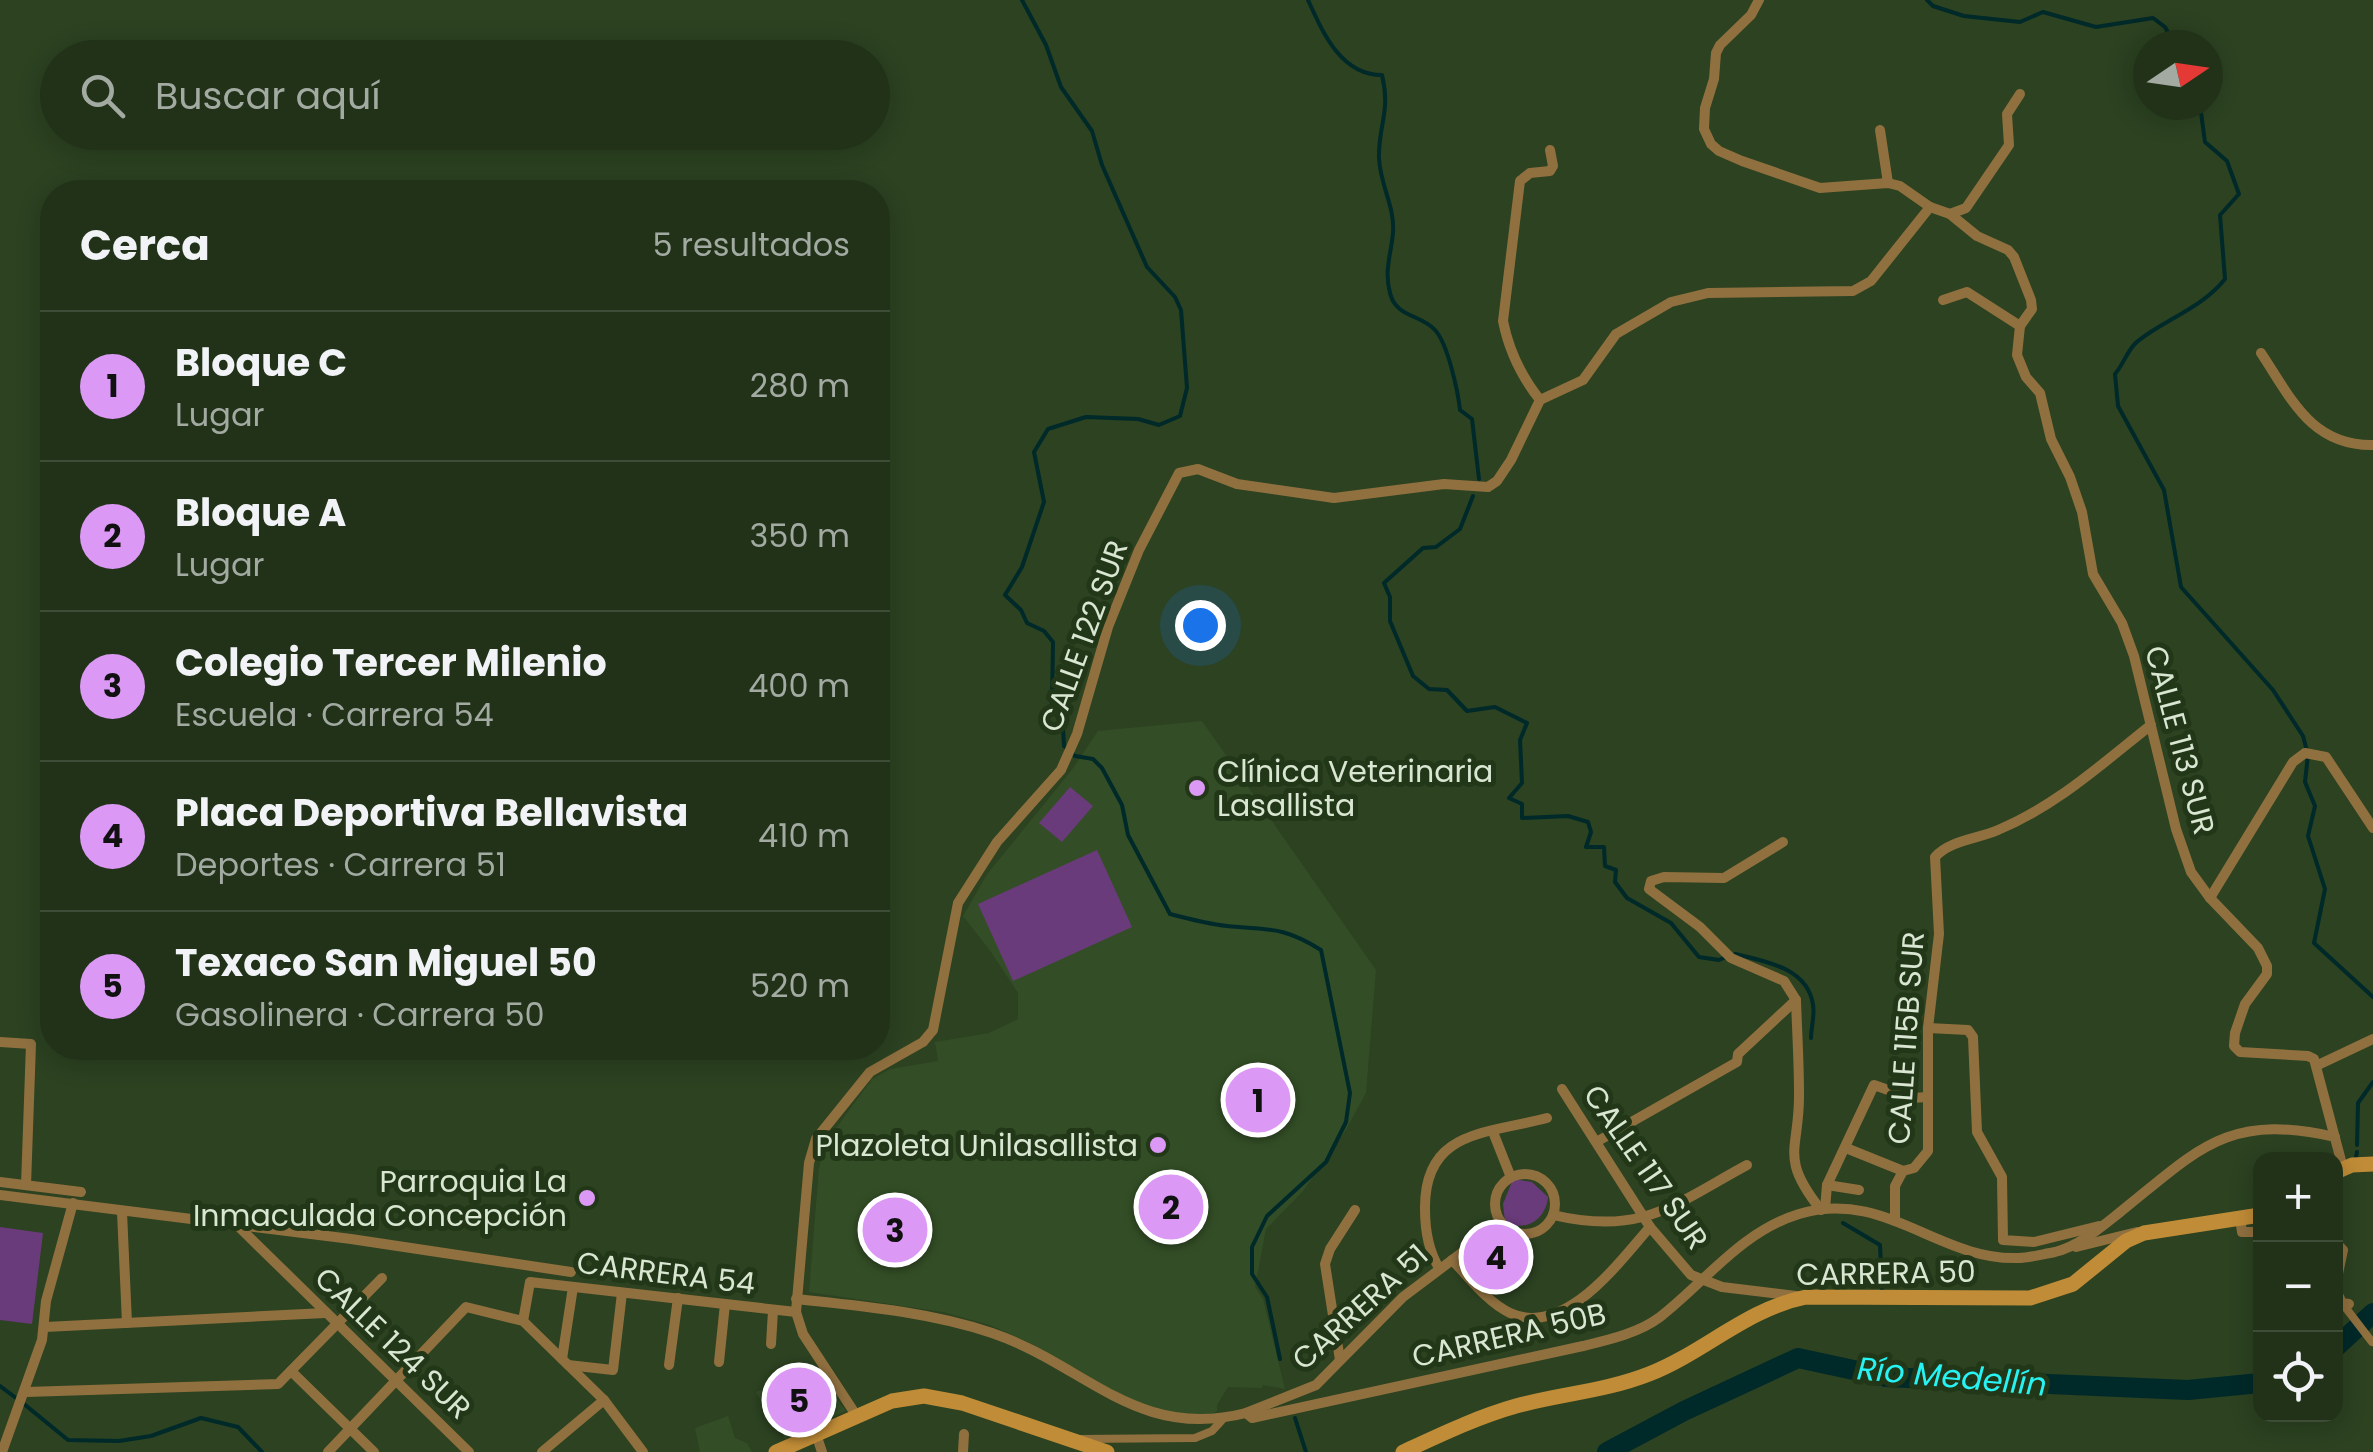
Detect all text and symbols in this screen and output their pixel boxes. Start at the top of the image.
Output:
north arrow [2133,30,2223,120]
search box [40,40,890,150]
icon: search [75,68,130,123]
text: Buscar aquí [155,69,381,122]
text: Cerca [80,216,210,275]
text: 5 resultados [652,222,850,267]
text: Bloque C [175,336,347,389]
text: 1 [106,363,119,408]
text: 280 m [750,363,850,408]
text: Lugar [175,392,265,437]
text: Bloque A [175,486,346,539]
text: 2 [103,513,122,558]
text: 350 m [749,513,850,558]
street label: CALLE 122 SUR [1029,534,1139,738]
text: Lugar [175,542,265,587]
your location [1175,600,1226,651]
text: Colegio Tercer Milenio [175,636,607,689]
street label: CALLE 113 SUR [2134,641,2226,839]
text: 3 [103,663,122,708]
text: 400 m [748,663,850,708]
text: Escuela · Carrera 54 [175,692,494,737]
place label: Clínica Veterinaria Lasallista [1217,750,1493,827]
marker: Clínica Veterinaria Lasallista [1186,777,1208,799]
text: Placa Deportiva Bellavista [175,786,688,839]
text: 4 [102,813,123,858]
text: 410 m [758,813,850,858]
text: Deportes · Carrera 51 [175,842,506,887]
street label: CALLE 115B SUR [1877,930,1935,1146]
text: Texaco San Miguel 50 [175,936,597,989]
text: 5 [102,963,123,1008]
text: 520 m [750,963,850,1008]
text: Gasolinera · Carrera 50 [175,992,545,1037]
pin: 1 [1226,1062,1290,1138]
street label: CALLE 117 SUR [1573,1076,1719,1258]
place label: Plazoleta Unilasallista [816,1124,1138,1167]
marker: Plazoleta Unilasallista [1147,1134,1169,1156]
map controls [2253,1152,2343,1422]
button: + [2253,1152,2343,1242]
place label: Parroquia La Inmaculada Concepción [193,1160,567,1237]
pin: 2 [1138,1170,1204,1244]
marker: Parroquia La Inmaculada Concepción [576,1187,598,1209]
pin: 3 [862,1192,928,1268]
pin: 4 [1464,1220,1528,1294]
street label: CARRERA 51 [1282,1234,1438,1380]
street label: CARRERA 54 [574,1241,758,1305]
button: − [2253,1242,2343,1332]
street label: CARRERA 50 [1796,1250,1976,1296]
street label: CALLE 124 SUR [305,1257,481,1429]
street label: CARRERA 50B [1408,1292,1610,1378]
button: locate [2253,1332,2343,1422]
water label: Río Medellín [1855,1345,2049,1407]
pin: 5 [766,1362,832,1438]

